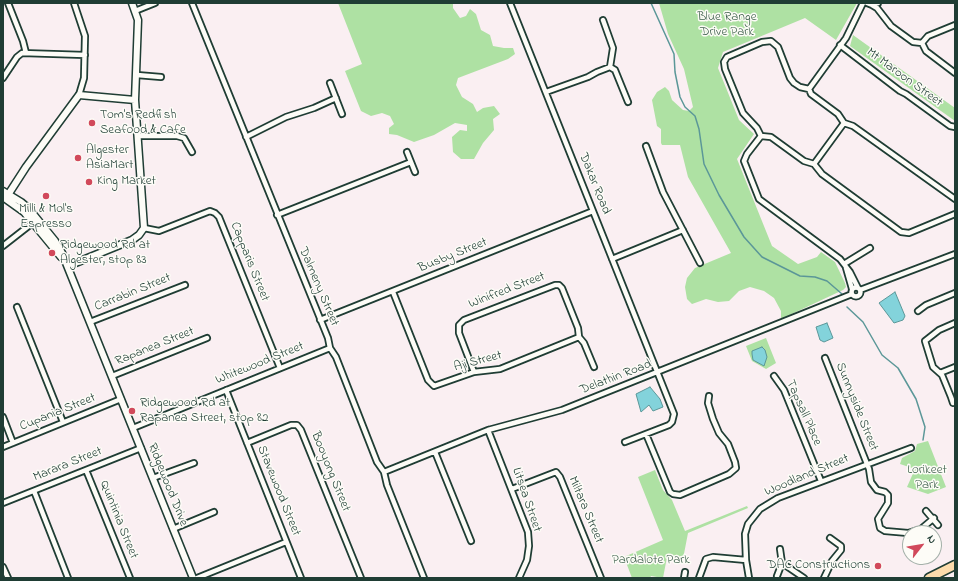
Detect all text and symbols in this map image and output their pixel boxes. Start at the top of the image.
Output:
park label: Blue Range Drive Park [698,10,756,41]
street label: Mt Maroon Street [863,45,945,111]
place label: Tom's Redfish Seafood & Cafe [100,108,186,139]
marker: Tom's Redfish Seafood & Cafe [87,118,97,128]
place label: Algester AsiaMart [86,143,133,174]
street label: Dakar Road [575,151,613,217]
marker: Algester AsiaMart [73,153,83,163]
place label: King Market [97,174,156,190]
marker: King Market [84,177,94,187]
marker: Milli & Mol's Espresso [41,191,51,201]
place label: Milli & Mol's Espresso [19,202,73,233]
street label: Capparis Street [226,220,272,304]
street label: Busby Street [416,235,490,277]
place label: Ridgewood Rd at Algester, stop 83 [60,238,150,269]
street label: Dalmeny Street [294,245,342,329]
marker: Ridgewood Rd at Algester, stop 83 [47,248,57,258]
street label: Winifred Street [467,269,547,313]
street label: Carrabin Street [93,271,173,315]
street label: Rapanea Street [113,324,197,370]
street label: Whitewood Street [213,339,307,389]
street label: Aji Street [452,348,504,376]
street label: Delathin Road [578,357,654,399]
street label: Sunnyside Street [831,361,881,453]
street label: Tapsall Place [782,378,824,448]
street label: Cupania Street [18,391,98,435]
place label: Ridgewood Rd at Rapanea Street, stop 82 [140,396,268,427]
marker: Ridgewood Rd at Rapanea Street, stop 82 [127,406,137,416]
street label: Booyong Street [307,430,353,514]
street label: Ridgewood Drive [143,441,191,529]
street label: Stavewood Street [253,443,303,539]
street label: Marara Street [31,444,105,486]
street label: Woodland Street [763,451,851,501]
park label: Lorikeet Park [907,463,947,494]
street label: Litsea Street [508,466,544,534]
street label: Miltara Street [564,474,606,546]
street label: Quintinia Street [95,479,141,561]
north arrow [902,525,942,565]
text: N [923,532,940,547]
park label: Pardalote Park [612,553,690,569]
place label: DAC Constructions [767,558,870,574]
marker: DAC Constructions [873,561,883,571]

